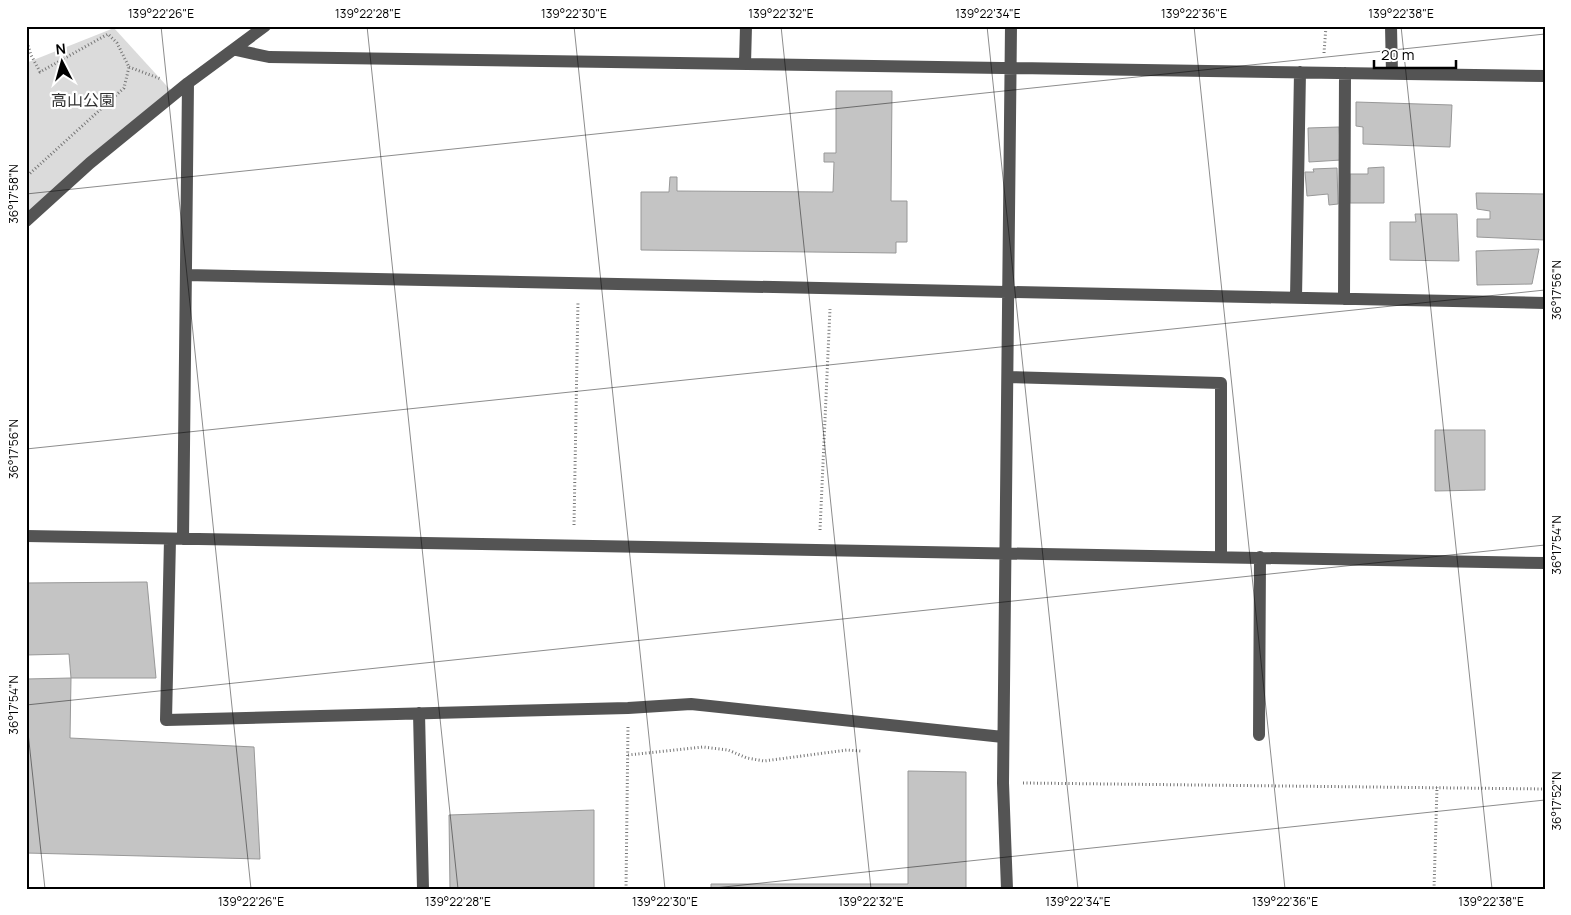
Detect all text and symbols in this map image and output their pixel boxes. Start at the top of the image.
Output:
text: 139°22'26"E [128,5,194,22]
text: 139°22'28"E [335,5,401,22]
text: 139°22'30"E [541,5,607,22]
text: 139°22'32"E [748,5,814,22]
text: 139°22'34"E [955,5,1021,22]
text: 139°22'36"E [1161,5,1227,22]
text: 139°22'38"E [1368,5,1434,22]
north arrow [38,38,88,88]
scale bar [1374,38,1456,70]
text: N [55,39,67,59]
text: 20 m [1381,44,1414,65]
park label: 高山公園 [51,89,115,111]
text: 36°17'58"N [5,164,22,224]
text: 36°17'56"N [1548,260,1565,320]
text: 36°17'56"N [5,419,22,479]
text: 36°17'54"N [1548,515,1565,575]
text: 36°17'54"N [5,675,22,735]
text: 36°17'52"N [1548,771,1565,831]
text: 139°22'26"E [218,893,284,910]
text: 139°22'28"E [425,893,491,910]
text: 139°22'30"E [632,893,698,910]
text: 139°22'32"E [838,893,904,910]
text: 139°22'34"E [1045,893,1111,910]
text: 139°22'36"E [1252,893,1318,910]
text: 139°22'38"E [1458,893,1524,910]

